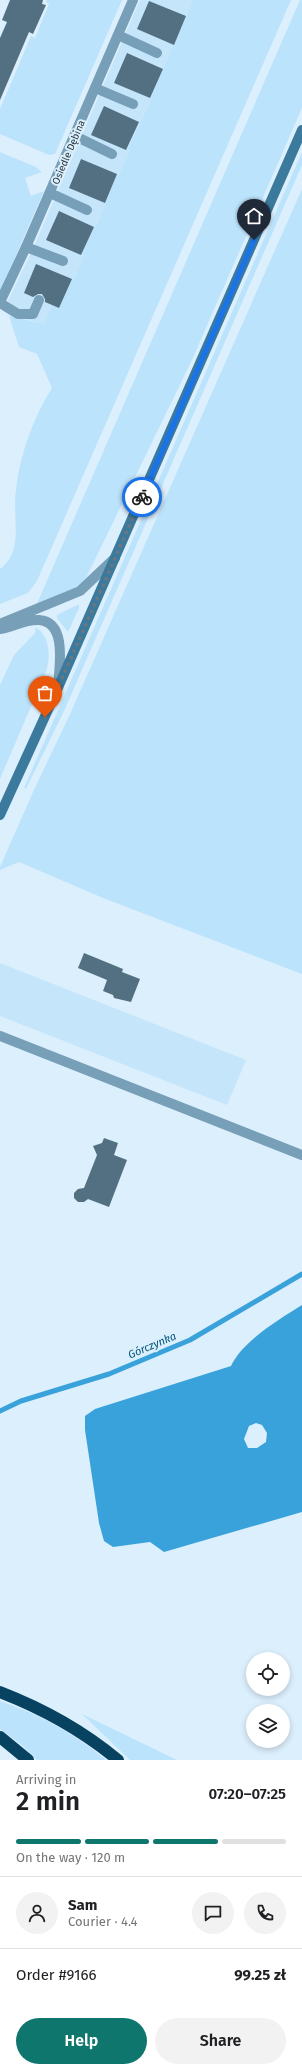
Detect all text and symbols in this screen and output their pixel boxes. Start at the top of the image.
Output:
street label: Osiedle Dębina [50,118,88,186]
pin [237,199,271,240]
icon: home [243,205,265,227]
courier [122,477,162,517]
icon: bike [131,486,153,508]
pin [28,676,62,717]
icon: bag [34,682,56,704]
water label: Górczynka [126,1330,178,1361]
map controls [246,1652,290,1748]
button: locate [246,1652,290,1696]
button: layers [246,1704,290,1748]
text: Arriving in [16,1772,76,1787]
text: 07:20–07:25 [208,1785,286,1803]
text: 2 min [16,1786,80,1817]
text: On the way · 120 m [16,1850,125,1865]
button: person [16,1892,58,1934]
button: chat [192,1892,234,1934]
button: phone [244,1892,286,1934]
text: Sam [68,1896,97,1914]
text: Courier · 4.4 [68,1914,138,1929]
text: Order #9166 [16,1966,96,1984]
text: 99.25 zł [234,1966,286,1984]
button: Help [16,2018,147,2064]
button: Share [155,2018,286,2064]

